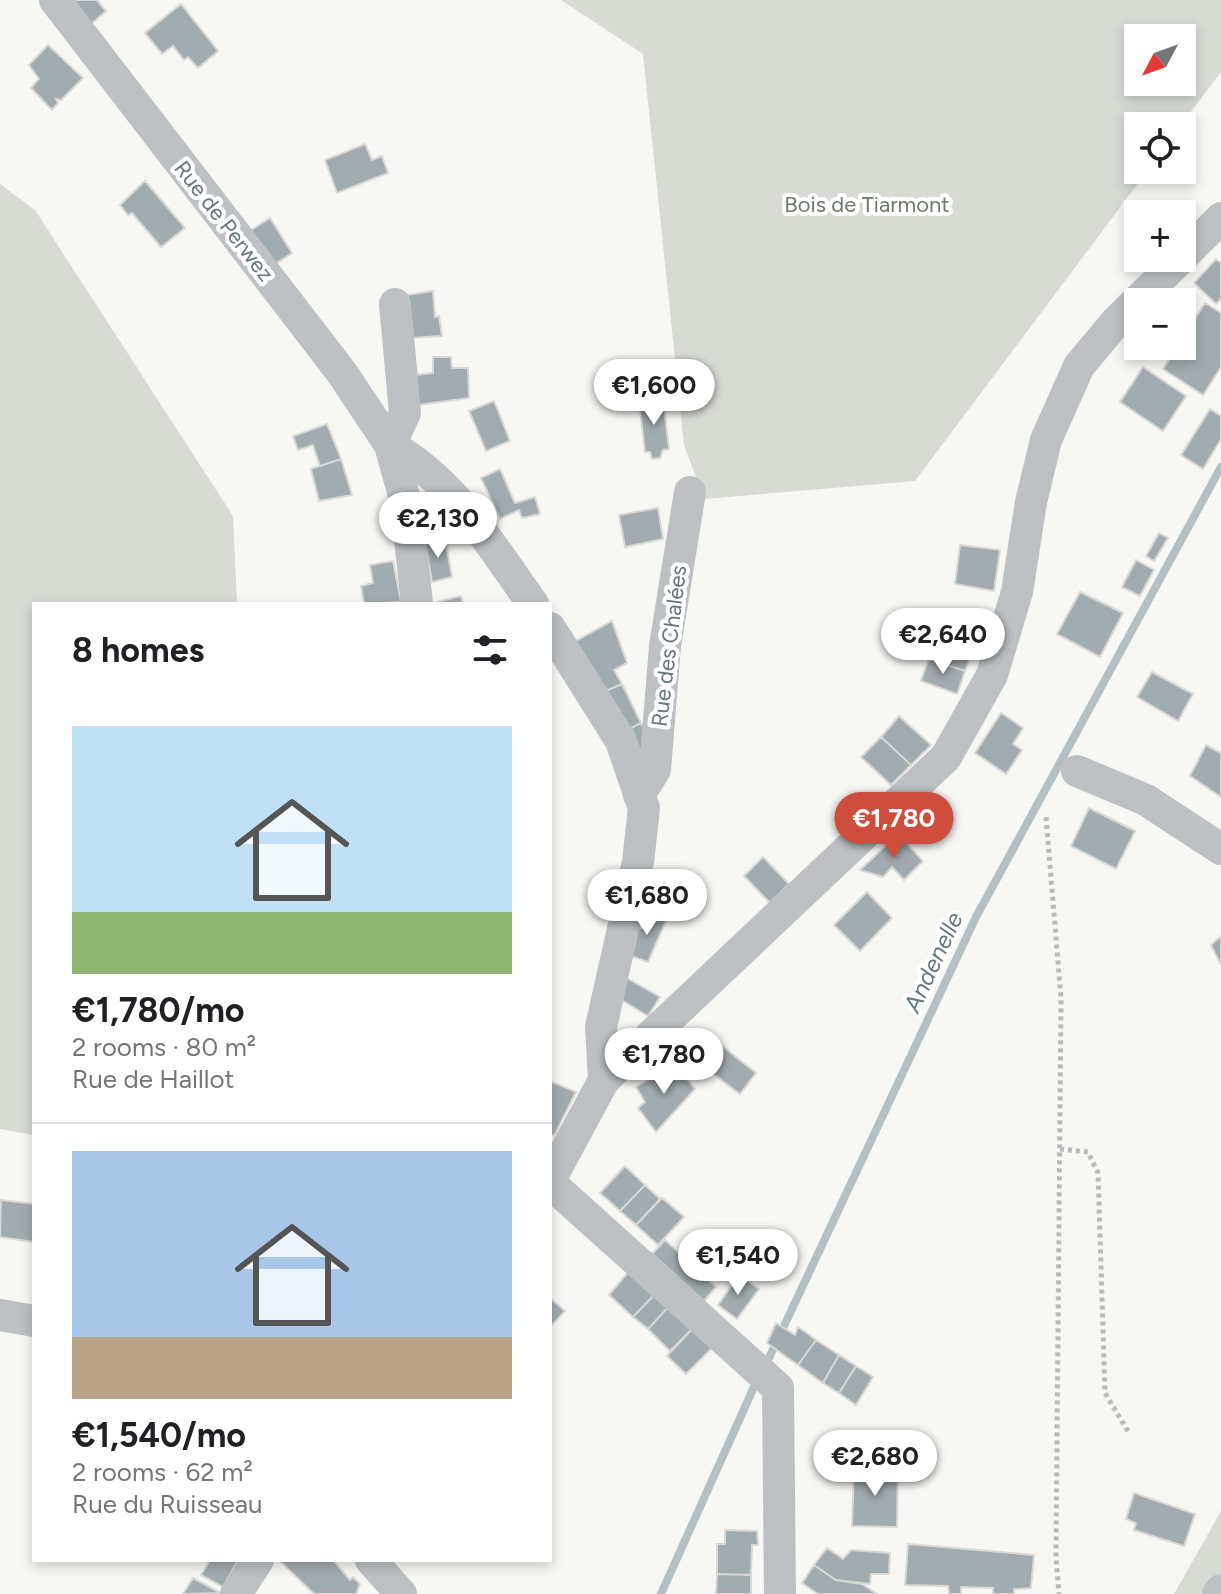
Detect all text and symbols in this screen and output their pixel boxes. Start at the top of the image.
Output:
north arrow [1124,24,1196,96]
map controls [1124,24,1196,360]
button: locate [1124,112,1196,184]
street label: Rue de Perwez [169,155,279,287]
park label: Bois de Tiarmont [784,191,950,218]
button: + [1124,200,1196,272]
button: − [1124,288,1196,360]
pin: €1,600 [589,359,719,427]
text: €1,600 [612,369,696,401]
pin: €2,130 [373,492,503,560]
text: €2,130 [397,502,479,534]
street label: Rue des Chalées [646,564,692,728]
pin: €2,640 [878,608,1008,676]
text: €2,640 [899,618,987,650]
icon: filters [468,628,512,672]
text: 8 homes [72,630,204,671]
icon: home [220,778,364,922]
pin: €1,780 [829,792,959,860]
text: €1,780 [853,802,935,834]
pin: €1,680 [582,869,712,937]
text: €1,680 [605,879,689,911]
water label: Andenelle [897,907,969,1018]
text: €1,780/mo [72,990,245,1031]
pin: €1,780 [599,1028,729,1096]
text: 2 rooms · 80 m² [72,1031,256,1063]
text: €1,780 [623,1038,705,1070]
text: Rue de Haillot [72,1063,234,1095]
icon: home [220,1203,364,1347]
pin: €1,540 [673,1229,803,1297]
text: €1,540 [696,1239,780,1271]
text: €1,540/mo [72,1415,246,1456]
pin: €2,680 [810,1430,940,1498]
text: €2,680 [831,1440,919,1472]
text: 2 rooms · 62 m² [72,1456,253,1488]
text: Rue du Ruisseau [72,1488,263,1520]

